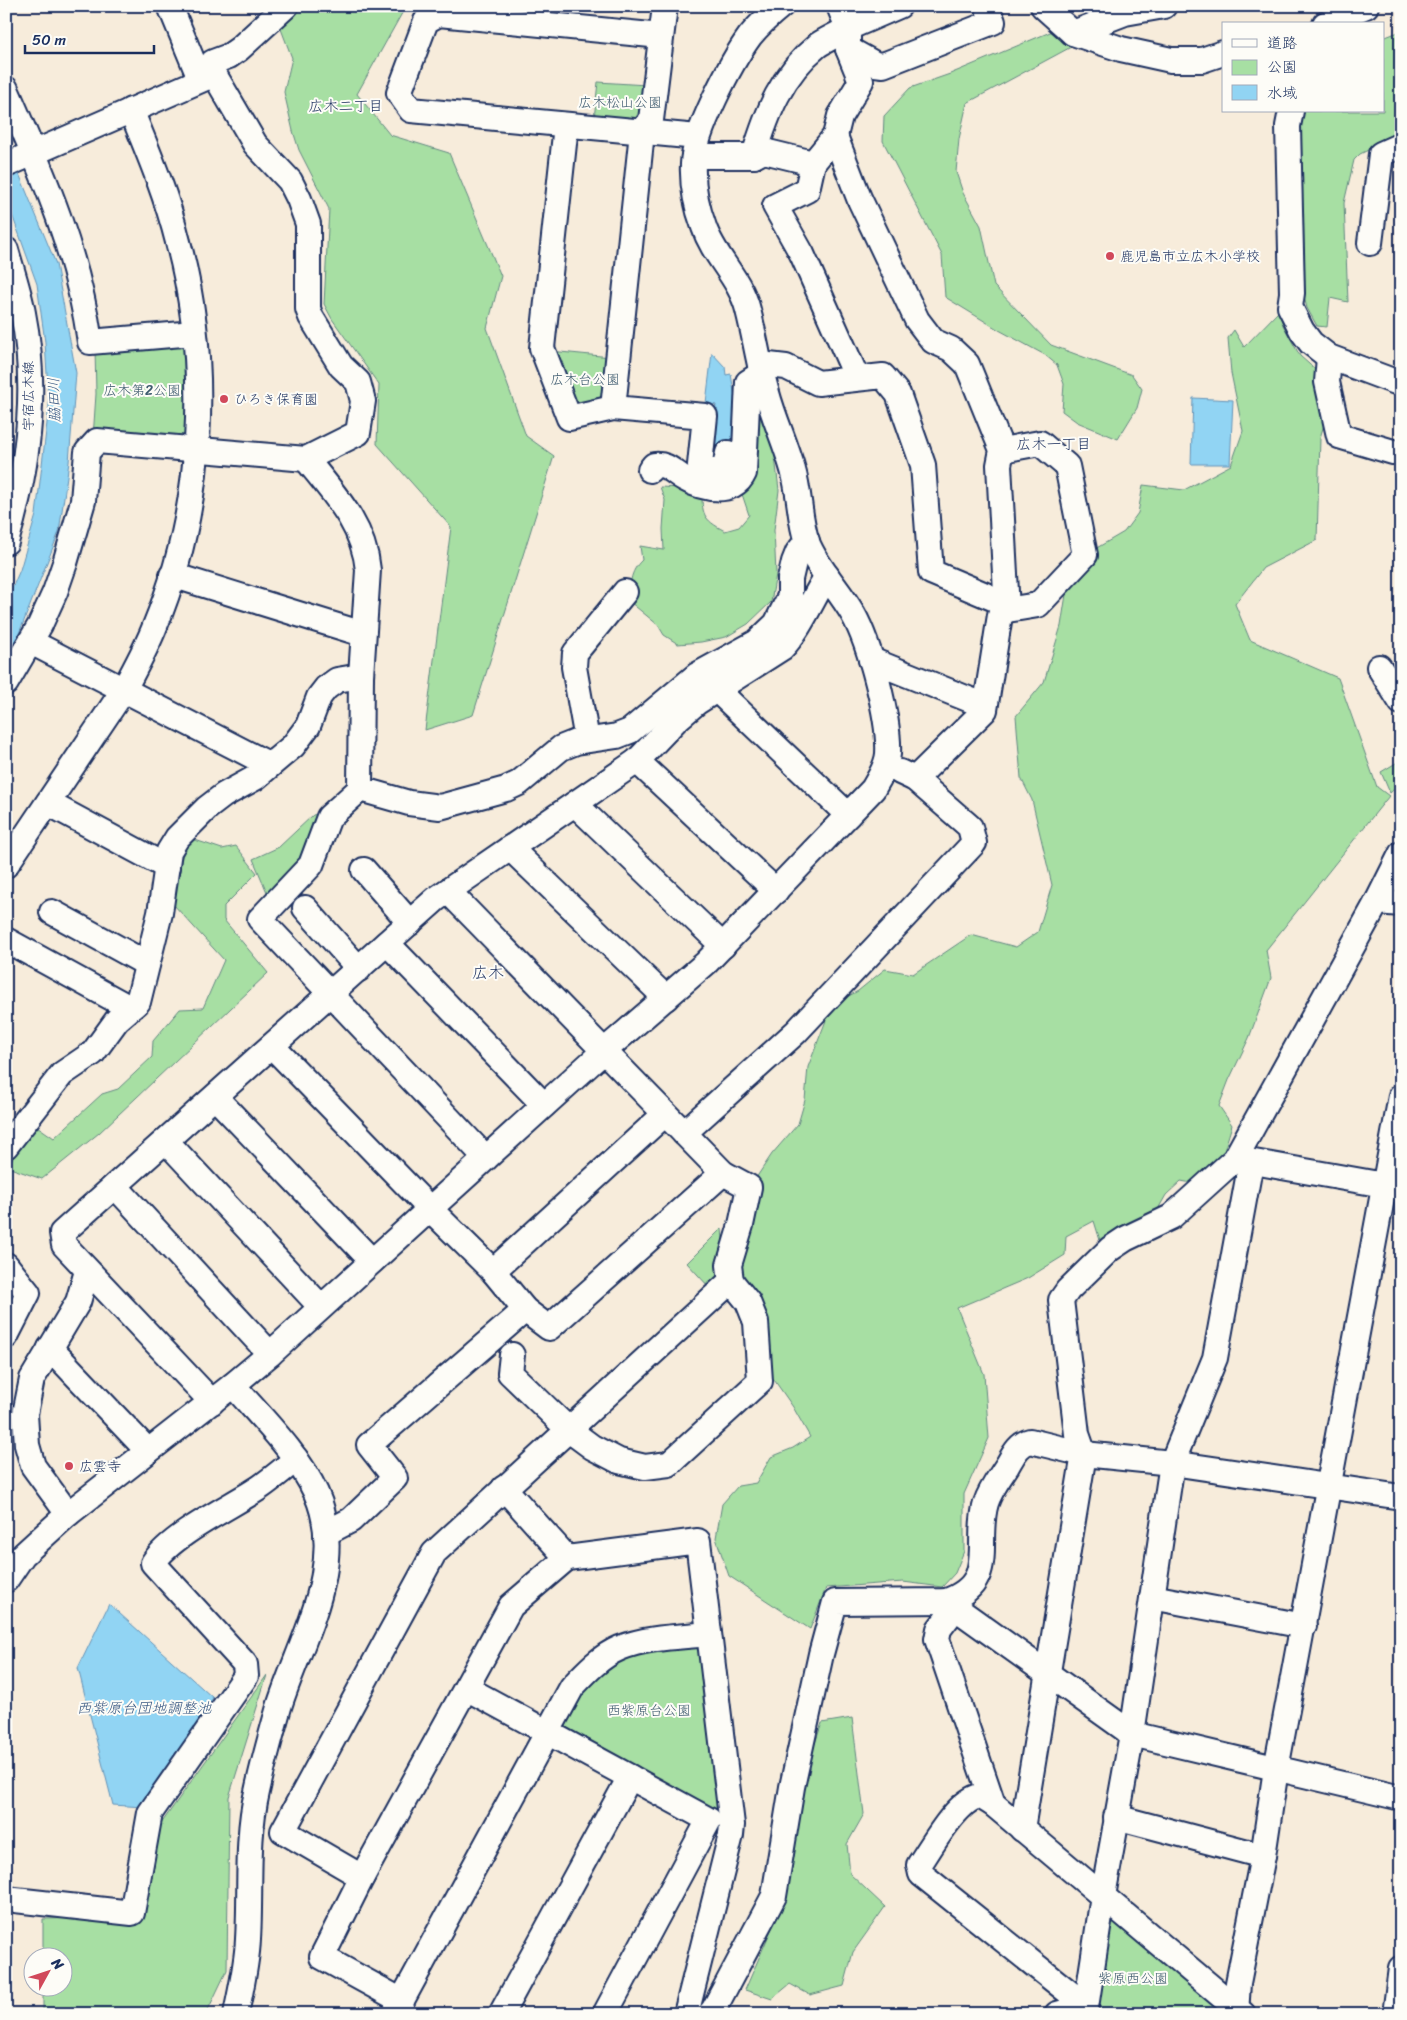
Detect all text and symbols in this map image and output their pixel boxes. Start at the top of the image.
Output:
scale bar [25,22,154,54]
legend [1222,22,1384,112]
text: 50 m [32,27,67,53]
text: 道路 [1267,30,1297,56]
text: 公園 [1267,54,1297,80]
text: 水域 [1267,80,1297,106]
park label: 広木松山公園 [578,90,662,115]
district label: 広木二丁目 [308,93,384,119]
place label: 鹿児島市立広木小学校 [1120,244,1260,269]
marker: 鹿児島市立広木小学校 [1104,250,1116,262]
street label: 宇宿広木線 [16,361,41,431]
park label: 広木台公園 [550,367,620,392]
water label: 脇田川 [40,377,68,423]
park label: 広木第2公園 [103,378,181,403]
place label: ひろき保育園 [234,387,318,412]
marker: ひろき保育園 [218,393,230,405]
district label: 広木一丁目 [1016,431,1092,457]
district label: 広木 [472,958,504,987]
place label: 広雲寺 [79,1454,121,1479]
marker: 広雲寺 [63,1460,75,1472]
water label: 西紫原台団地調整池 [76,1695,212,1721]
park label: 西紫原台公園 [607,1698,691,1723]
north arrow [22,1948,72,1998]
text: N [44,1951,70,1976]
park label: 紫原西公園 [1098,1966,1168,1991]

